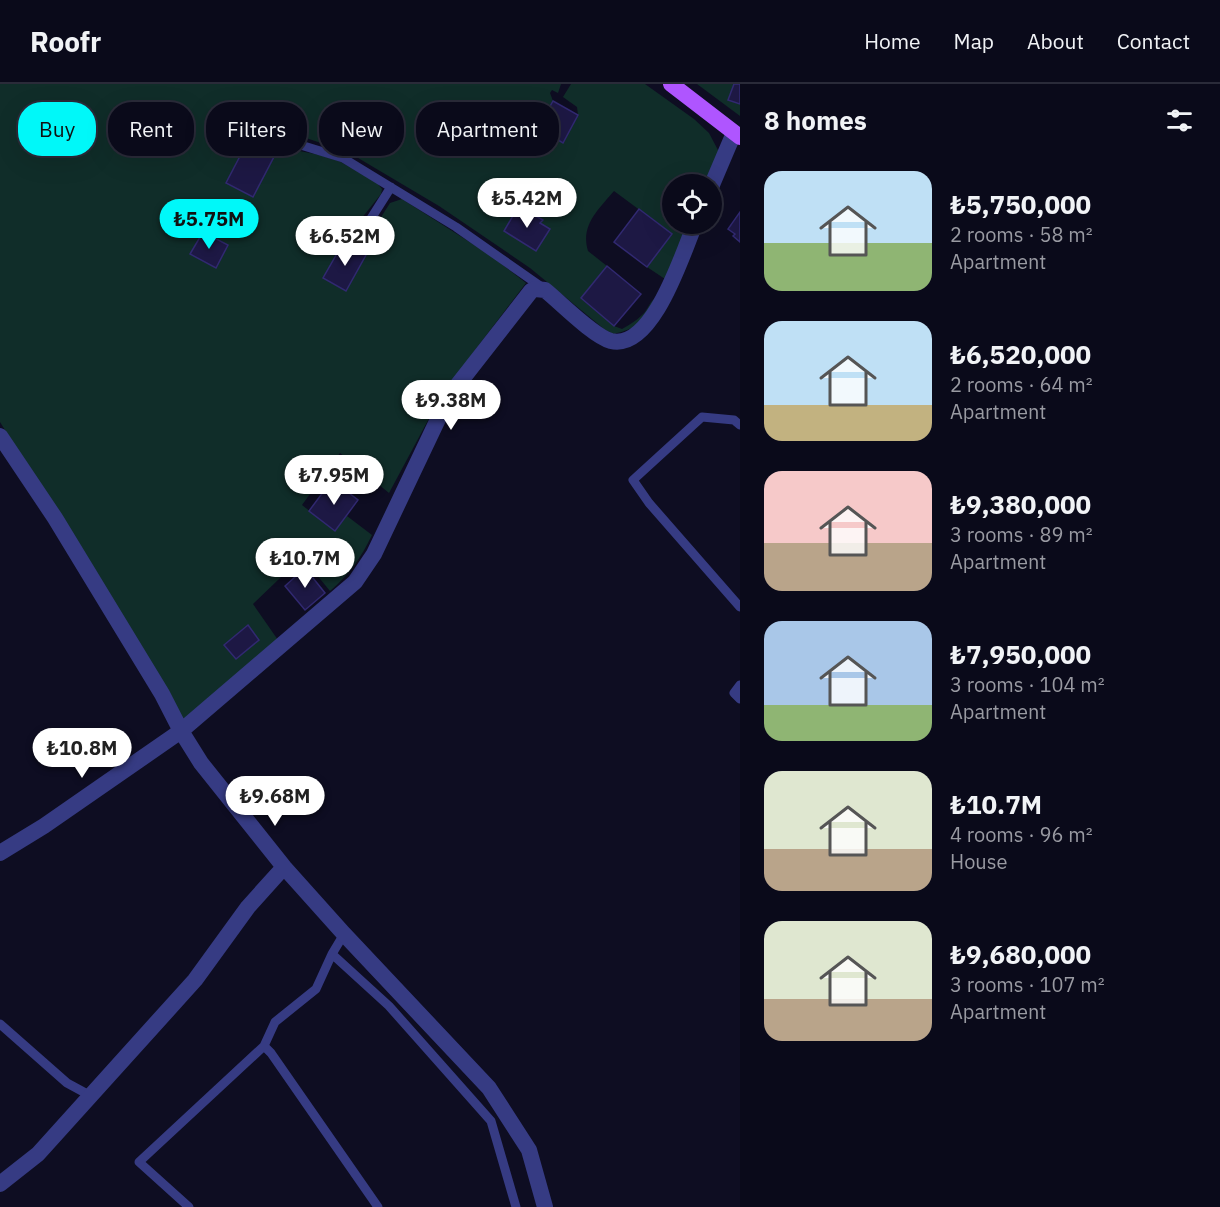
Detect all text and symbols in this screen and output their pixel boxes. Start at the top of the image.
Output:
text: Roofr [30,23,101,60]
text: Home [864,27,921,55]
text: Map [954,27,994,55]
text: About [1027,27,1084,55]
text: Contact [1117,27,1190,55]
chip: Buy [18,102,96,156]
chip: Rent [108,102,194,156]
chip: Filters [206,102,307,156]
chip: New [319,102,404,156]
chip: Apartment [416,102,559,156]
text: 8 homes [764,103,867,137]
icon: filters [1163,104,1196,137]
map controls [662,174,722,234]
button: locate [662,174,722,234]
pin: ₺5.42M [478,178,576,229]
text: ₺5.42M [492,184,562,211]
text: ₺5,750,000 [950,187,1091,221]
icon: home [812,195,884,267]
pin: ₺5.75M [160,199,258,250]
text: ₺5.75M [174,205,244,232]
pin: ₺6.52M [296,216,394,267]
text: 2 rooms · 58 m² [950,221,1093,248]
text: ₺6.52M [310,222,380,249]
text: Apartment [950,248,1046,275]
text: ₺6,520,000 [950,337,1091,371]
icon: home [812,345,884,417]
text: 2 rooms · 64 m² [950,371,1093,398]
pin: ₺9.38M [402,380,500,431]
text: ₺9.38M [416,386,486,413]
text: Apartment [950,398,1046,425]
pin: ₺7.95M [285,455,383,506]
text: ₺7.95M [299,461,369,488]
text: ₺9,380,000 [950,487,1091,521]
icon: home [812,495,884,567]
text: 3 rooms · 89 m² [950,521,1093,548]
pin: ₺10.7M [256,538,354,589]
text: ₺10.7M [270,544,340,571]
text: Apartment [950,548,1046,575]
text: ₺7,950,000 [950,637,1091,671]
icon: home [812,645,884,717]
text: 3 rooms · 104 m² [950,671,1105,698]
text: Apartment [950,698,1046,725]
pin: ₺10.8M [33,728,131,779]
text: ₺10.8M [47,734,117,761]
pin: ₺9.68M [226,776,324,827]
text: ₺9.68M [240,782,310,809]
text: ₺10.7M [950,787,1042,821]
icon: home [812,795,884,867]
text: 4 rooms · 96 m² [950,821,1093,848]
text: House [950,848,1007,875]
text: ₺9,680,000 [950,937,1091,971]
icon: home [812,945,884,1017]
text: 3 rooms · 107 m² [950,971,1105,998]
text: Apartment [950,998,1046,1025]

